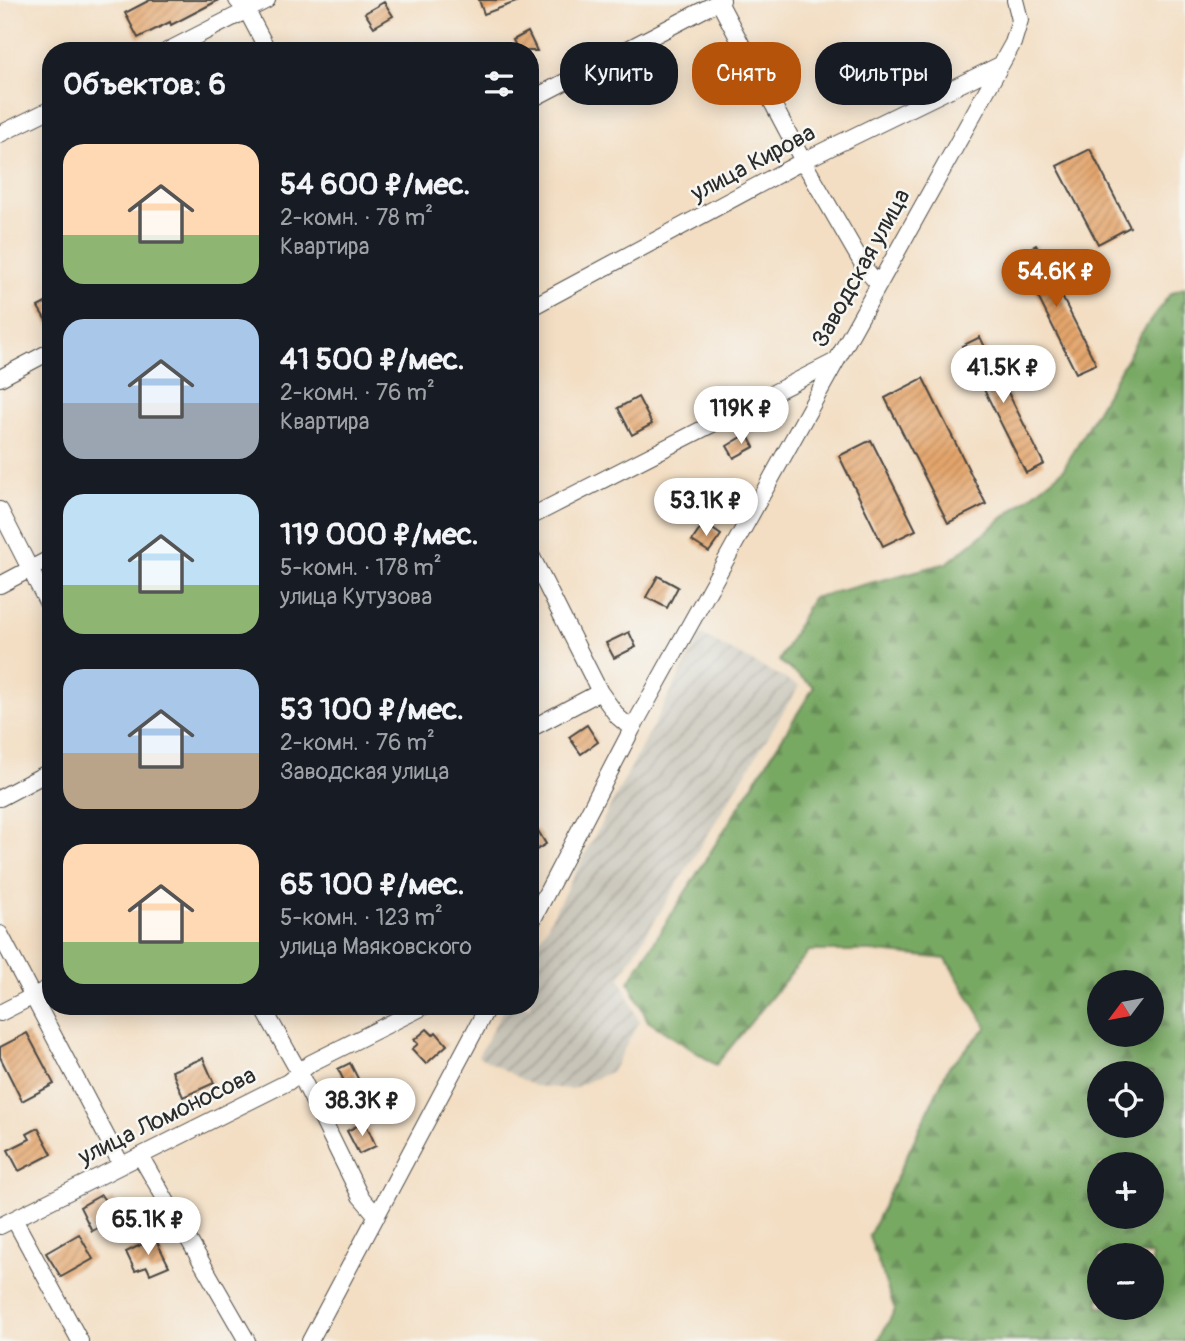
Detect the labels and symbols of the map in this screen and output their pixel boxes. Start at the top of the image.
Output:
street label: улица Кирова [685,118,820,208]
street label: Заводская улица [805,184,917,352]
pin: 54.6K ₽ [991,250,1121,309]
pin: 41.5K ₽ [938,346,1068,405]
pin: 119K ₽ [684,386,798,446]
pin: 53.1K ₽ [641,478,771,538]
north arrow [1087,970,1164,1046]
street label: улица Ломоносова [73,1060,260,1172]
pin: 38.3K ₽ [297,1078,427,1138]
pin: 65.1K ₽ [83,1198,213,1257]

